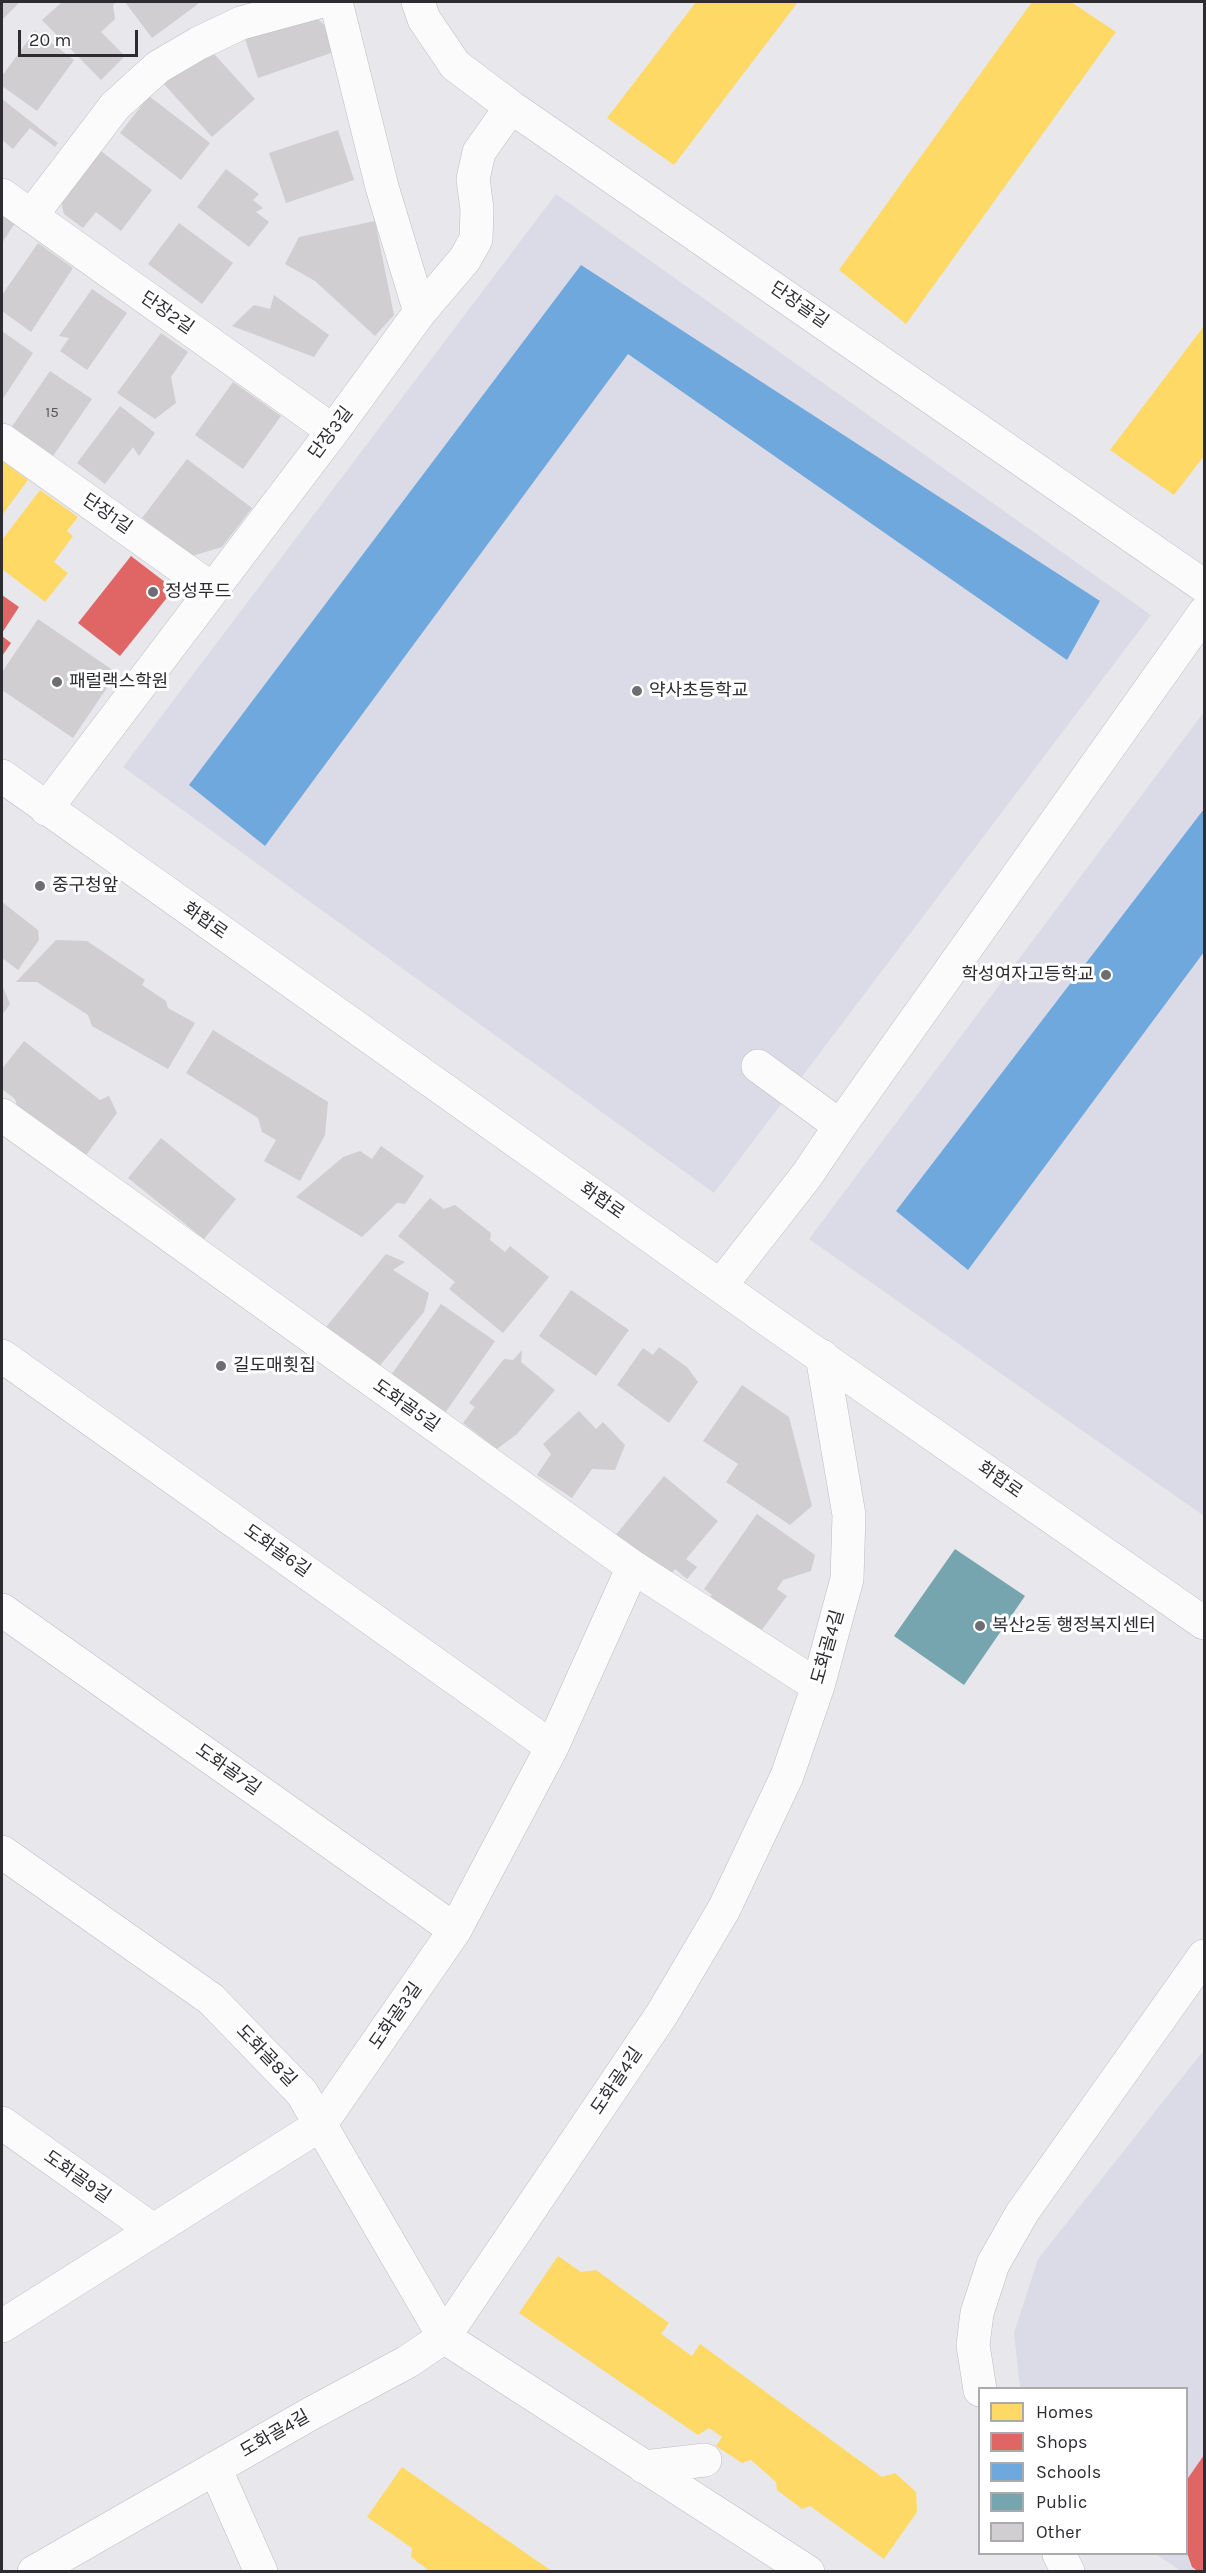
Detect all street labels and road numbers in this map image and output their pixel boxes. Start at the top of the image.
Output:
street label: 단장골길 [766,277,832,333]
street label: 단장2길 [136,287,198,339]
street label: 단장3길 [304,402,358,464]
street label: 단장1길 [78,489,136,539]
street label: 화합로 [178,898,232,944]
street label: 화합로 [575,1178,629,1224]
street label: 도화골5길 [369,1375,443,1437]
street label: 화합로 [973,1457,1027,1503]
street label: 도화골6길 [239,1520,315,1582]
street label: 도화골4길 [807,1607,849,1687]
street label: 도화골7길 [191,1740,265,1800]
street label: 도화골3길 [365,1978,427,2054]
street label: 도화골8길 [231,2021,301,2091]
street label: 도화골4길 [587,2043,647,2119]
street label: 도화골9길 [39,2146,115,2208]
street label: 도화골4길 [237,2406,313,2462]

